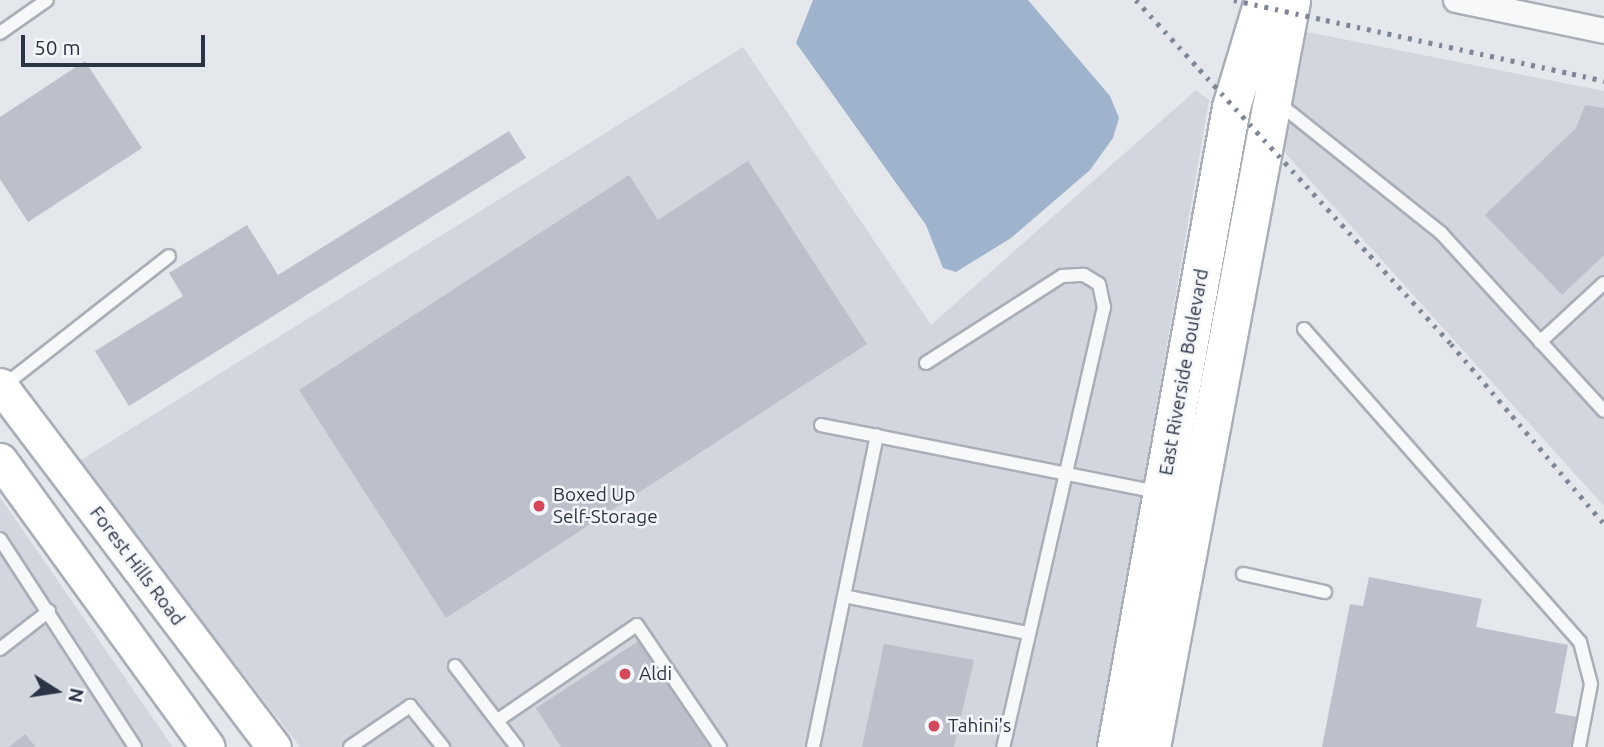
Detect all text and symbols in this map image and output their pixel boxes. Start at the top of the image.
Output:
scale bar [24,21,208,65]
text: 50 m [34,35,81,59]
street label: East Riverside Boulevard [1155,267,1213,477]
place label: Boxed Up Self-Storage [553,484,658,528]
marker: Boxed Up Self-Storage [531,498,547,514]
street label: Forest Hills Road [85,502,189,630]
north arrow [21,656,91,726]
place label: Aldi [639,663,672,685]
marker: Aldi [617,666,633,682]
text: N [64,686,89,705]
place label: Tahini's [948,715,1011,737]
marker: Tahini's [926,718,942,734]

